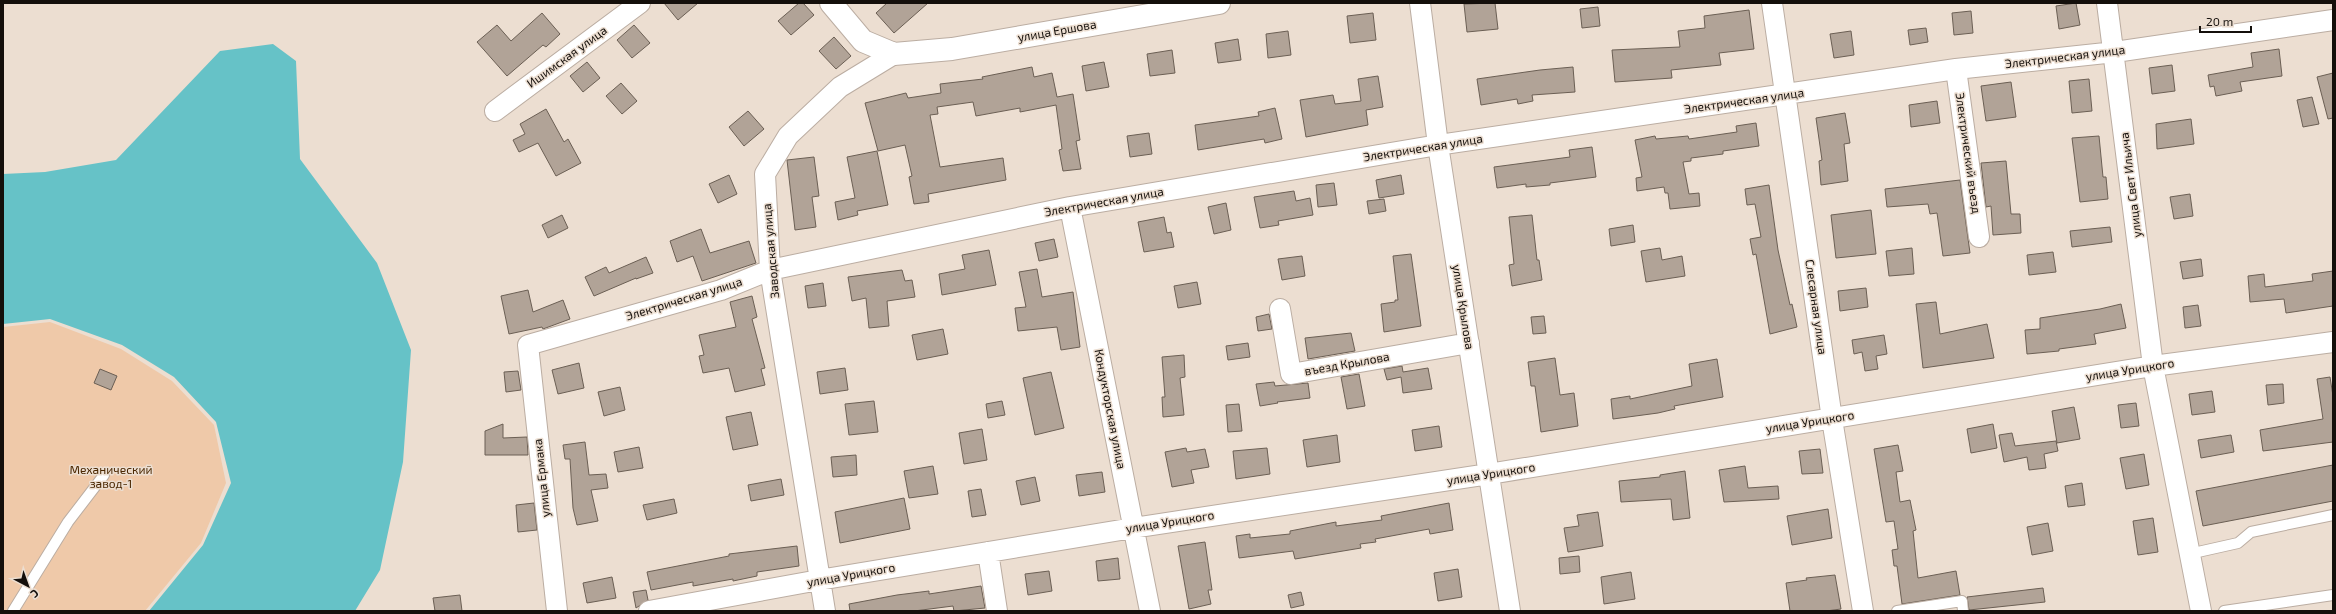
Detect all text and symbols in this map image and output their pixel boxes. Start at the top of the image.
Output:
scale bar [2200,8,2251,34]
text: 20 m [2206,14,2233,28]
street label: улица Ершова [1016,16,1097,45]
street label: Ишимская улица [524,22,610,91]
street label: Электрическая улица [2004,42,2126,71]
street label: Электрическая улица [1683,85,1805,116]
street label: Электрический въезд [1954,91,1984,214]
street label: Электрическая улица [1362,131,1484,164]
street label: улица Свет Ильича [2117,132,2144,238]
street label: Электрическая улица [1043,184,1165,219]
street label: Заводская улица [759,203,782,299]
street label: Слесарная улица [1802,258,1831,355]
street label: улица Крылова [1449,263,1478,351]
street label: Электрическая улица [624,274,744,323]
street label: Кондукторская улица [1091,348,1129,470]
street label: въезд Крылова [1303,349,1390,377]
street label: улица Урицкого [2085,355,2175,384]
street label: улица Урицкого [1765,407,1855,436]
street label: улица Ермака [530,438,553,518]
street label: улица Урицкого [1446,459,1536,488]
park label: Механический завод-1 [69,462,153,490]
street label: улица Урицкого [1125,507,1215,536]
street label: улица Урицкого [806,559,896,590]
north arrow [8,566,48,606]
text: С [28,587,42,601]

